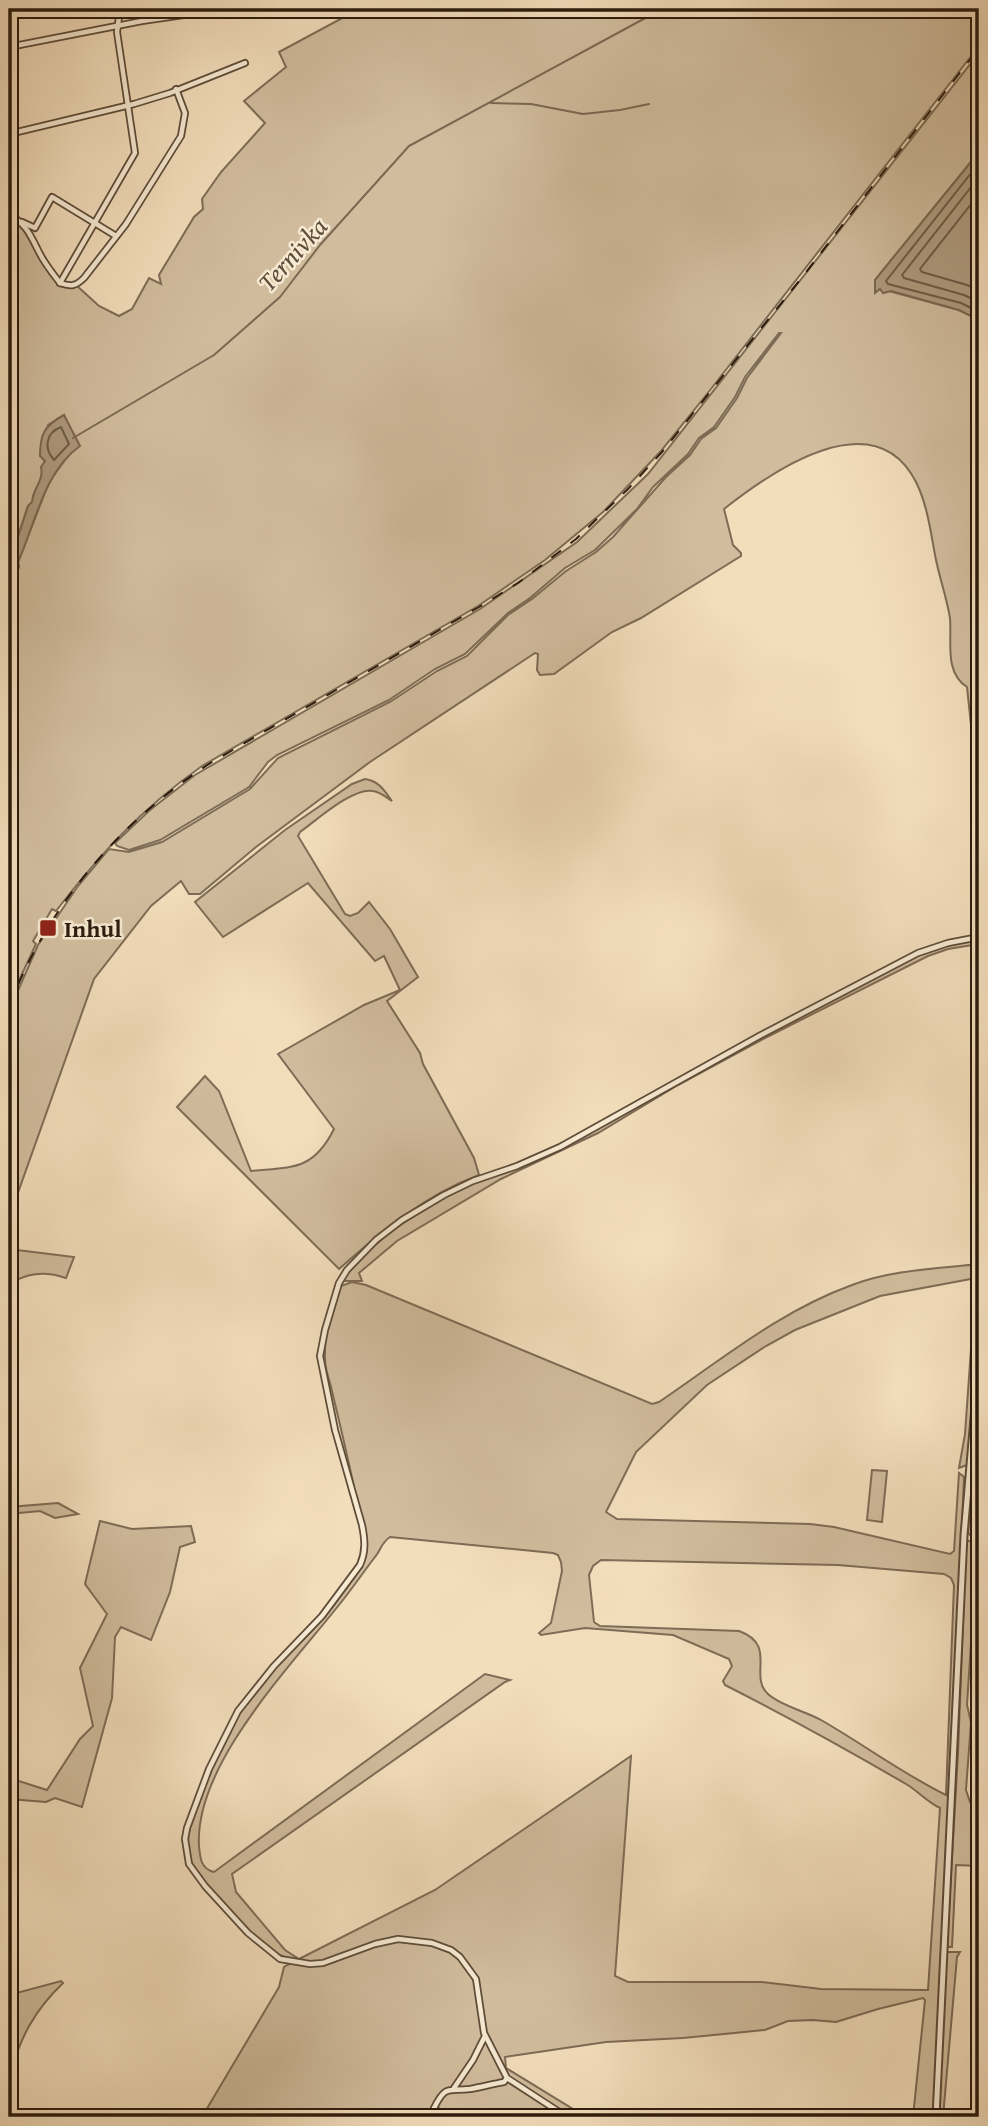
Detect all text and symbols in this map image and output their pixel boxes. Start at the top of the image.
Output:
water label: Ternivka [248,208,336,300]
place label: Inhul [64,911,122,946]
marker: Inhul [38,918,58,938]

